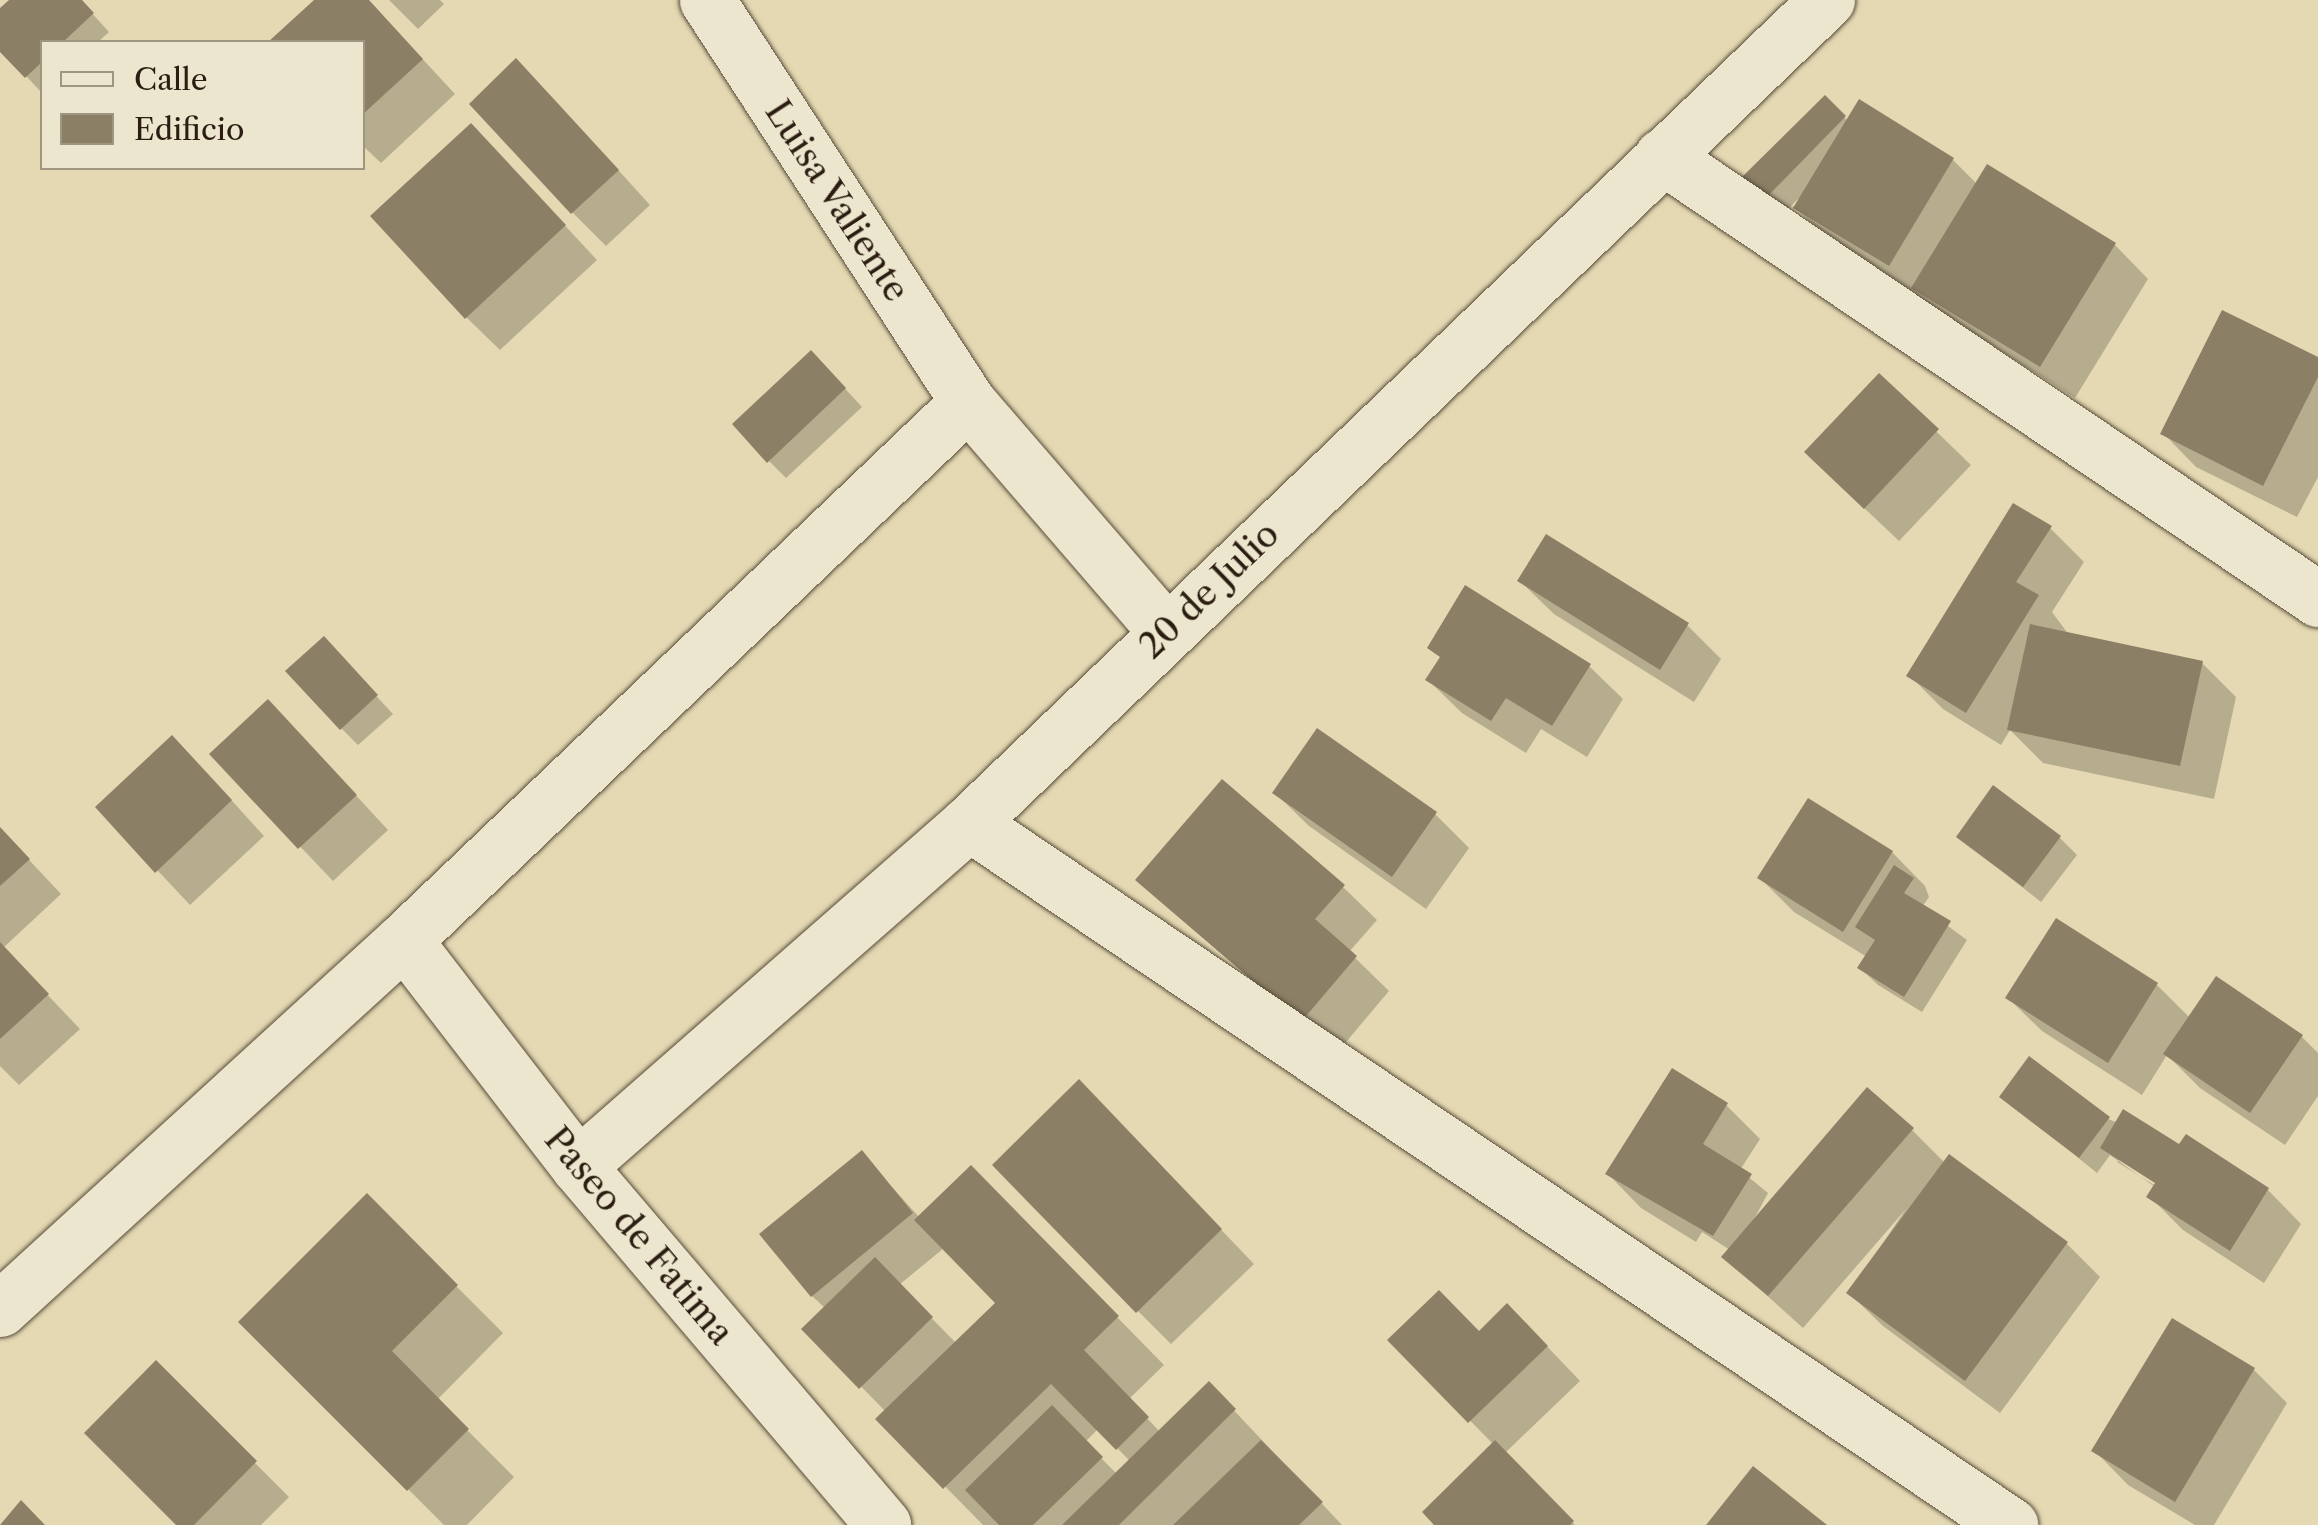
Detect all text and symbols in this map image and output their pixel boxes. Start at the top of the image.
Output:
legend [40,40,365,170]
text: Calle [134,61,208,98]
street label: Luisa Valiente [756,92,918,310]
text: Edificio [134,111,244,148]
street label: 20 de Julio [1130,513,1288,667]
street label: Paseo de Fatima [536,1119,742,1353]

